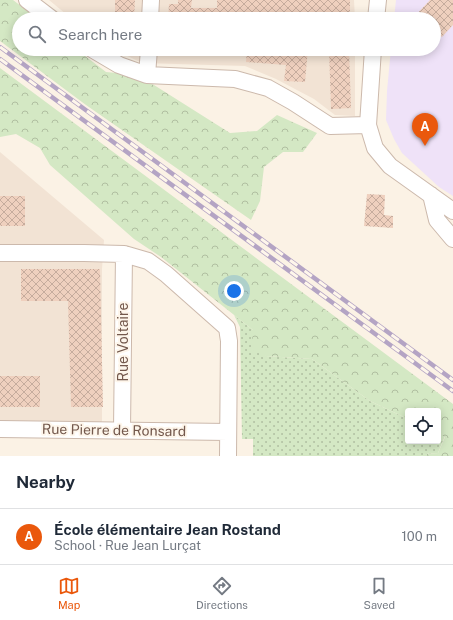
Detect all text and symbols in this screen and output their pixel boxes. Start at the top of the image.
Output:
search box [12,12,441,56]
icon: search [26,23,48,45]
text: Search here [58,26,142,43]
pin: A [412,113,438,146]
your location [224,281,244,301]
street label: Rue Voltaire [115,303,131,381]
map controls [405,408,441,444]
button: locate [405,408,441,444]
street label: Rue Pierre de Ronsard [42,421,186,439]
text: Nearby [16,472,75,492]
text: École élémentaire Jean Rostand [54,521,281,538]
text: A [24,529,34,544]
text: 100 m [401,529,437,544]
text: School · Rue Jean Lurçat [54,538,201,553]
tab: Map [58,575,80,611]
tab: Directions [196,575,248,611]
tab: Saved [364,575,395,611]

